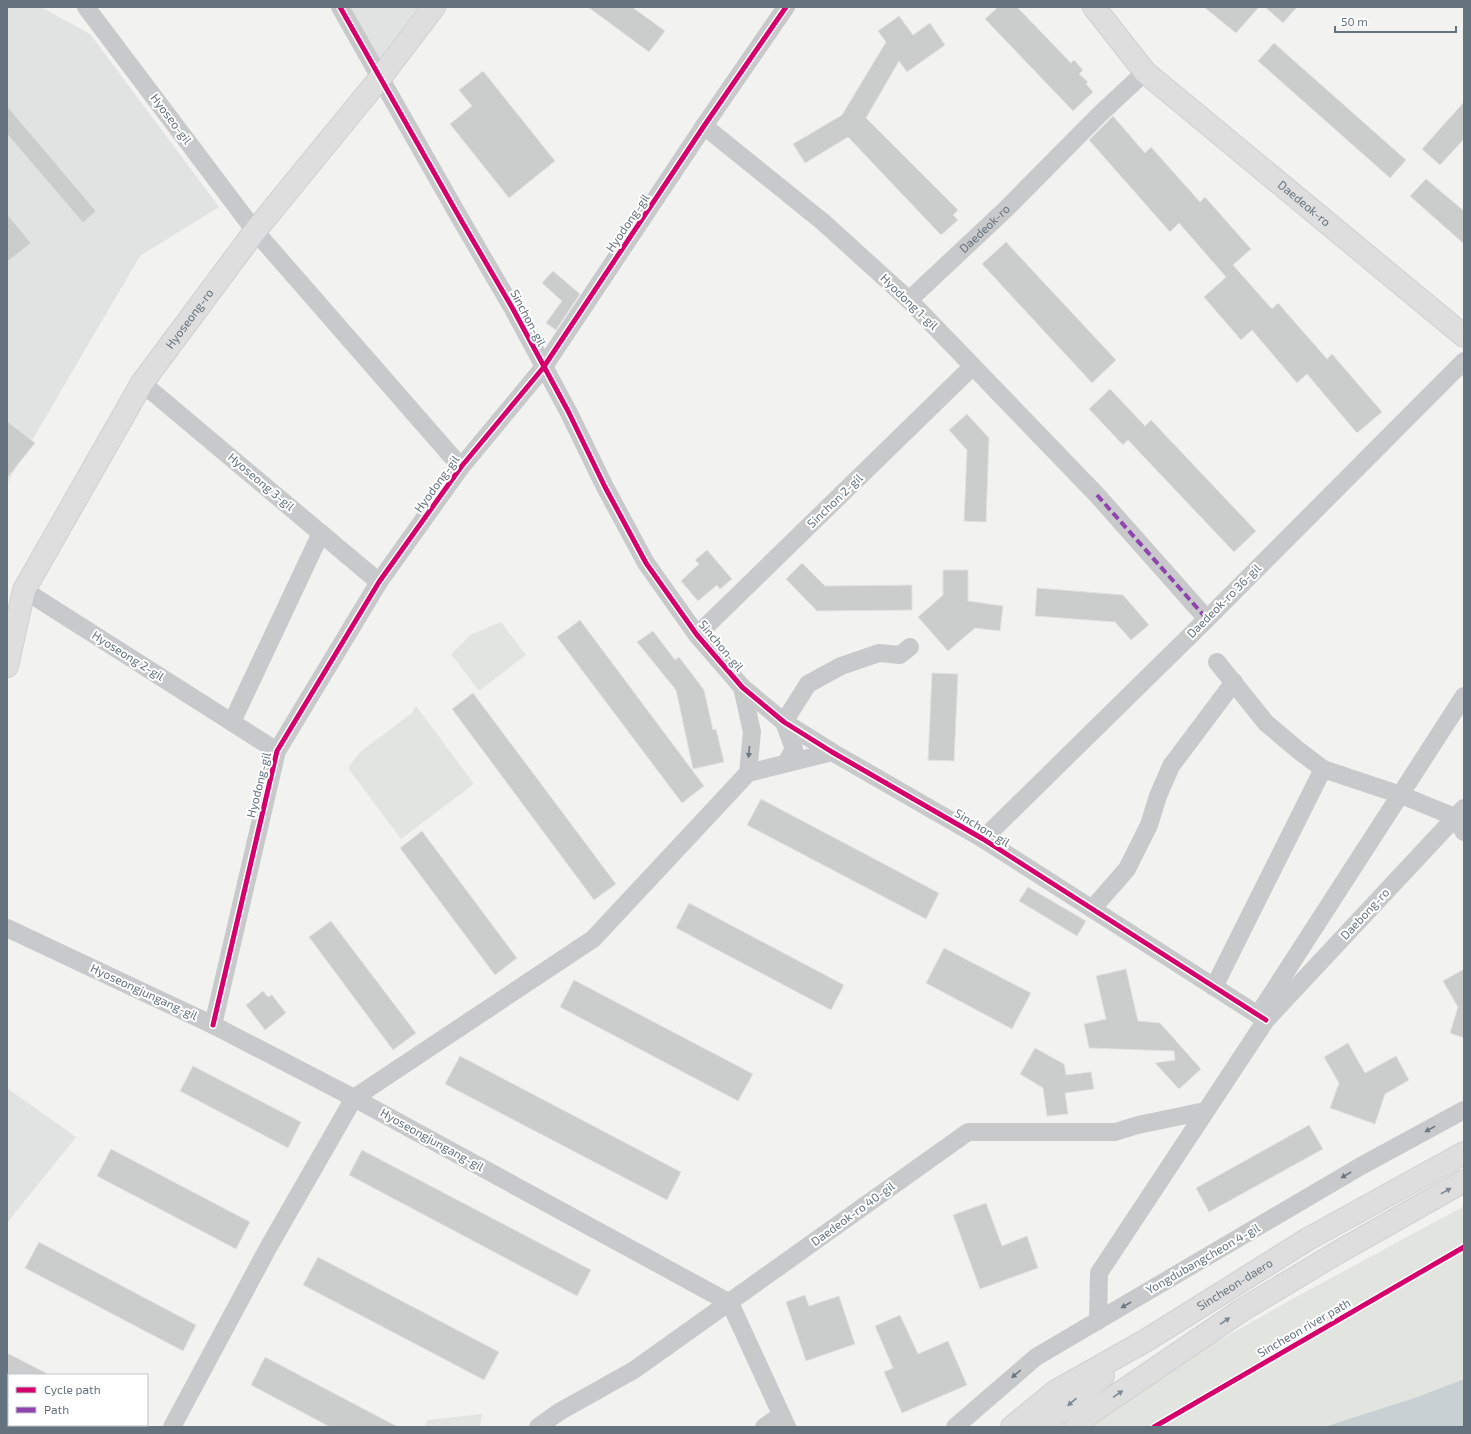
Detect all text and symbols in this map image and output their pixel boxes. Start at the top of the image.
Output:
scale bar [1335,8,1456,34]
text: 50 m [1341,14,1368,28]
street label: Hyoseo-gil [148,91,195,147]
street label: Daedeok-ro [1276,177,1334,229]
street label: Hyodong-gil [603,190,652,254]
street label: Daedeok-ro [956,201,1012,255]
street label: Hyodong 1-gil [878,270,942,333]
street label: Hyoseong-ro [162,285,216,351]
street label: Sinchon-gil [508,287,550,349]
street label: Hyoseong 3-gil [226,449,298,513]
street label: Hyodong-gil [411,452,462,515]
street label: Sinchon 2-gil [804,470,865,530]
street label: Daedeok-ro 36-gil [1183,560,1263,640]
street label: Sinchon-gil [696,617,747,674]
street label: Hyoseong 2-gil [90,627,167,683]
one-way arrow [746,746,753,758]
street label: Hyodong-gil [243,750,273,819]
street label: Sinchon-gil [952,805,1013,849]
street label: Daebong-ro [1337,885,1392,942]
street label: Hyoseongjungang-gil [88,960,201,1023]
street label: Hyoseongjungang-gil [378,1105,487,1175]
one-way arrow [1424,1125,1436,1132]
one-way arrow [1340,1172,1352,1179]
street label: Daedeok-ro 40-gil [808,1178,897,1248]
one-way arrow [1440,1188,1452,1195]
street label: Yongdubangcheon 4-gil [1143,1220,1262,1296]
street label: Sincheon-daero [1194,1255,1275,1313]
street label: Sincheon river path [1254,1295,1353,1360]
one-way arrow [1120,1301,1132,1308]
one-way arrow [1220,1317,1231,1325]
one-way arrow [1011,1370,1022,1379]
legend [8,1374,148,1426]
text: Cycle path [44,1382,101,1396]
one-way arrow [1113,1390,1123,1398]
one-way arrow [1067,1397,1077,1406]
text: Path [44,1402,69,1416]

